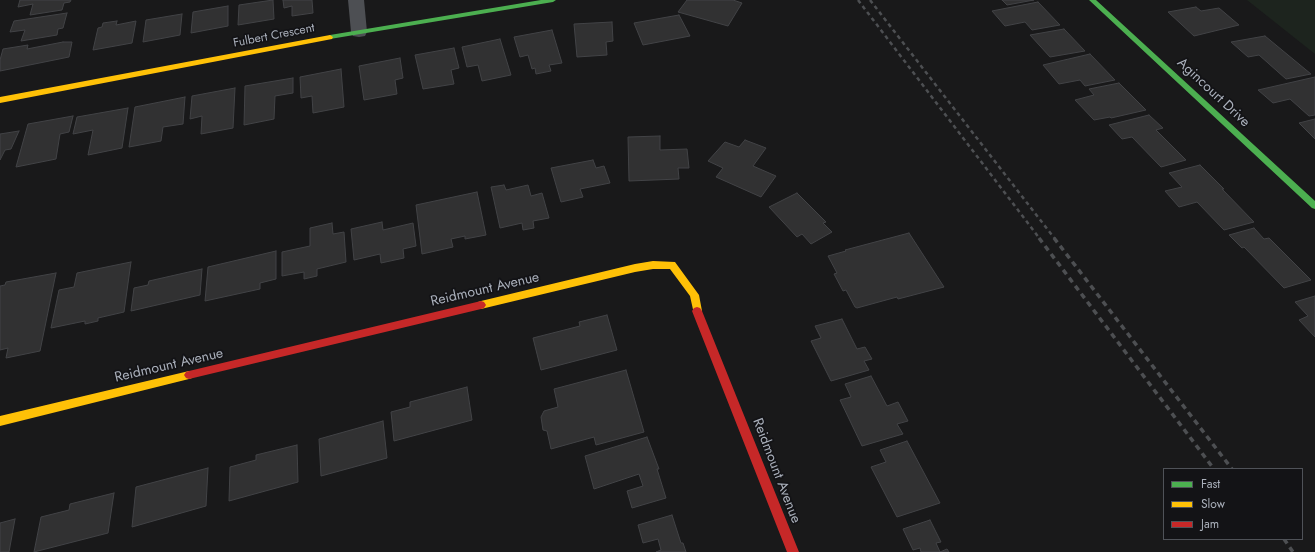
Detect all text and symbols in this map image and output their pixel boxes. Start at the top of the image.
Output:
street label: Fulbert Crescent [232,21,316,51]
street label: Agincourt Drive [1173,55,1253,131]
street label: Reidmount Avenue [429,269,541,311]
street label: Reidmount Avenue [113,345,225,387]
street label: Reidmount Avenue [748,416,804,526]
legend [1163,468,1303,540]
text: Fast [1201,475,1220,493]
text: Slow [1201,495,1225,513]
text: Jam [1201,515,1219,533]

